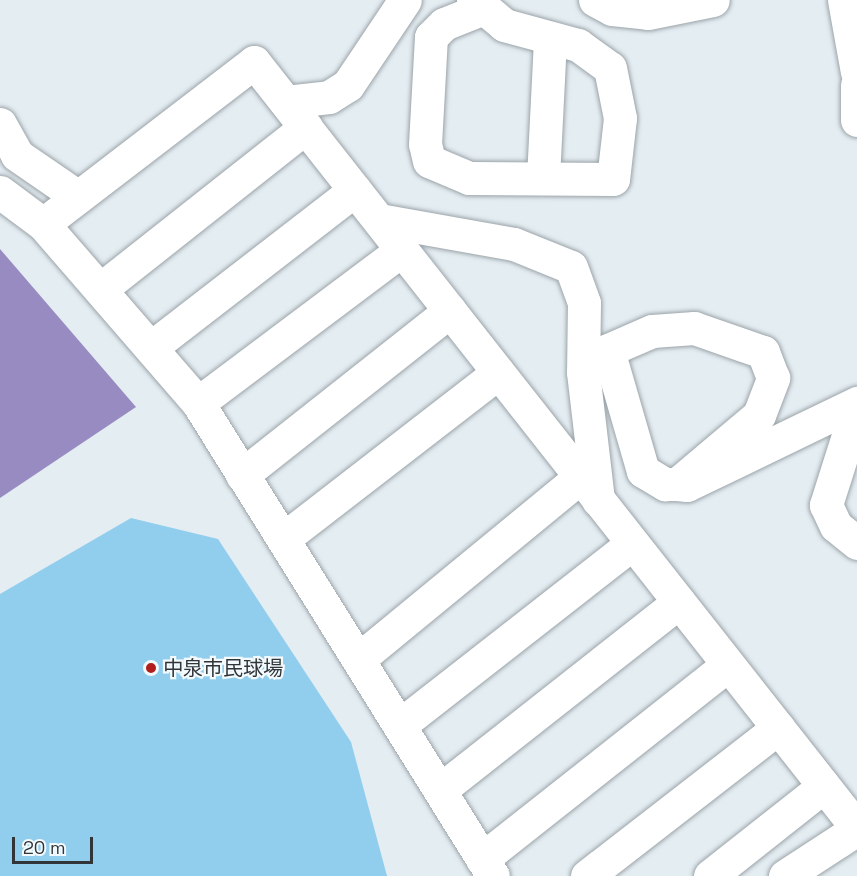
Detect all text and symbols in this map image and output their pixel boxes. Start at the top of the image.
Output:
place label: 中泉市民球場 [163,656,283,680]
marker: 中泉市民球場 [144,661,158,675]
scale bar [15,825,96,863]
text: 20 m [23,836,66,859]

